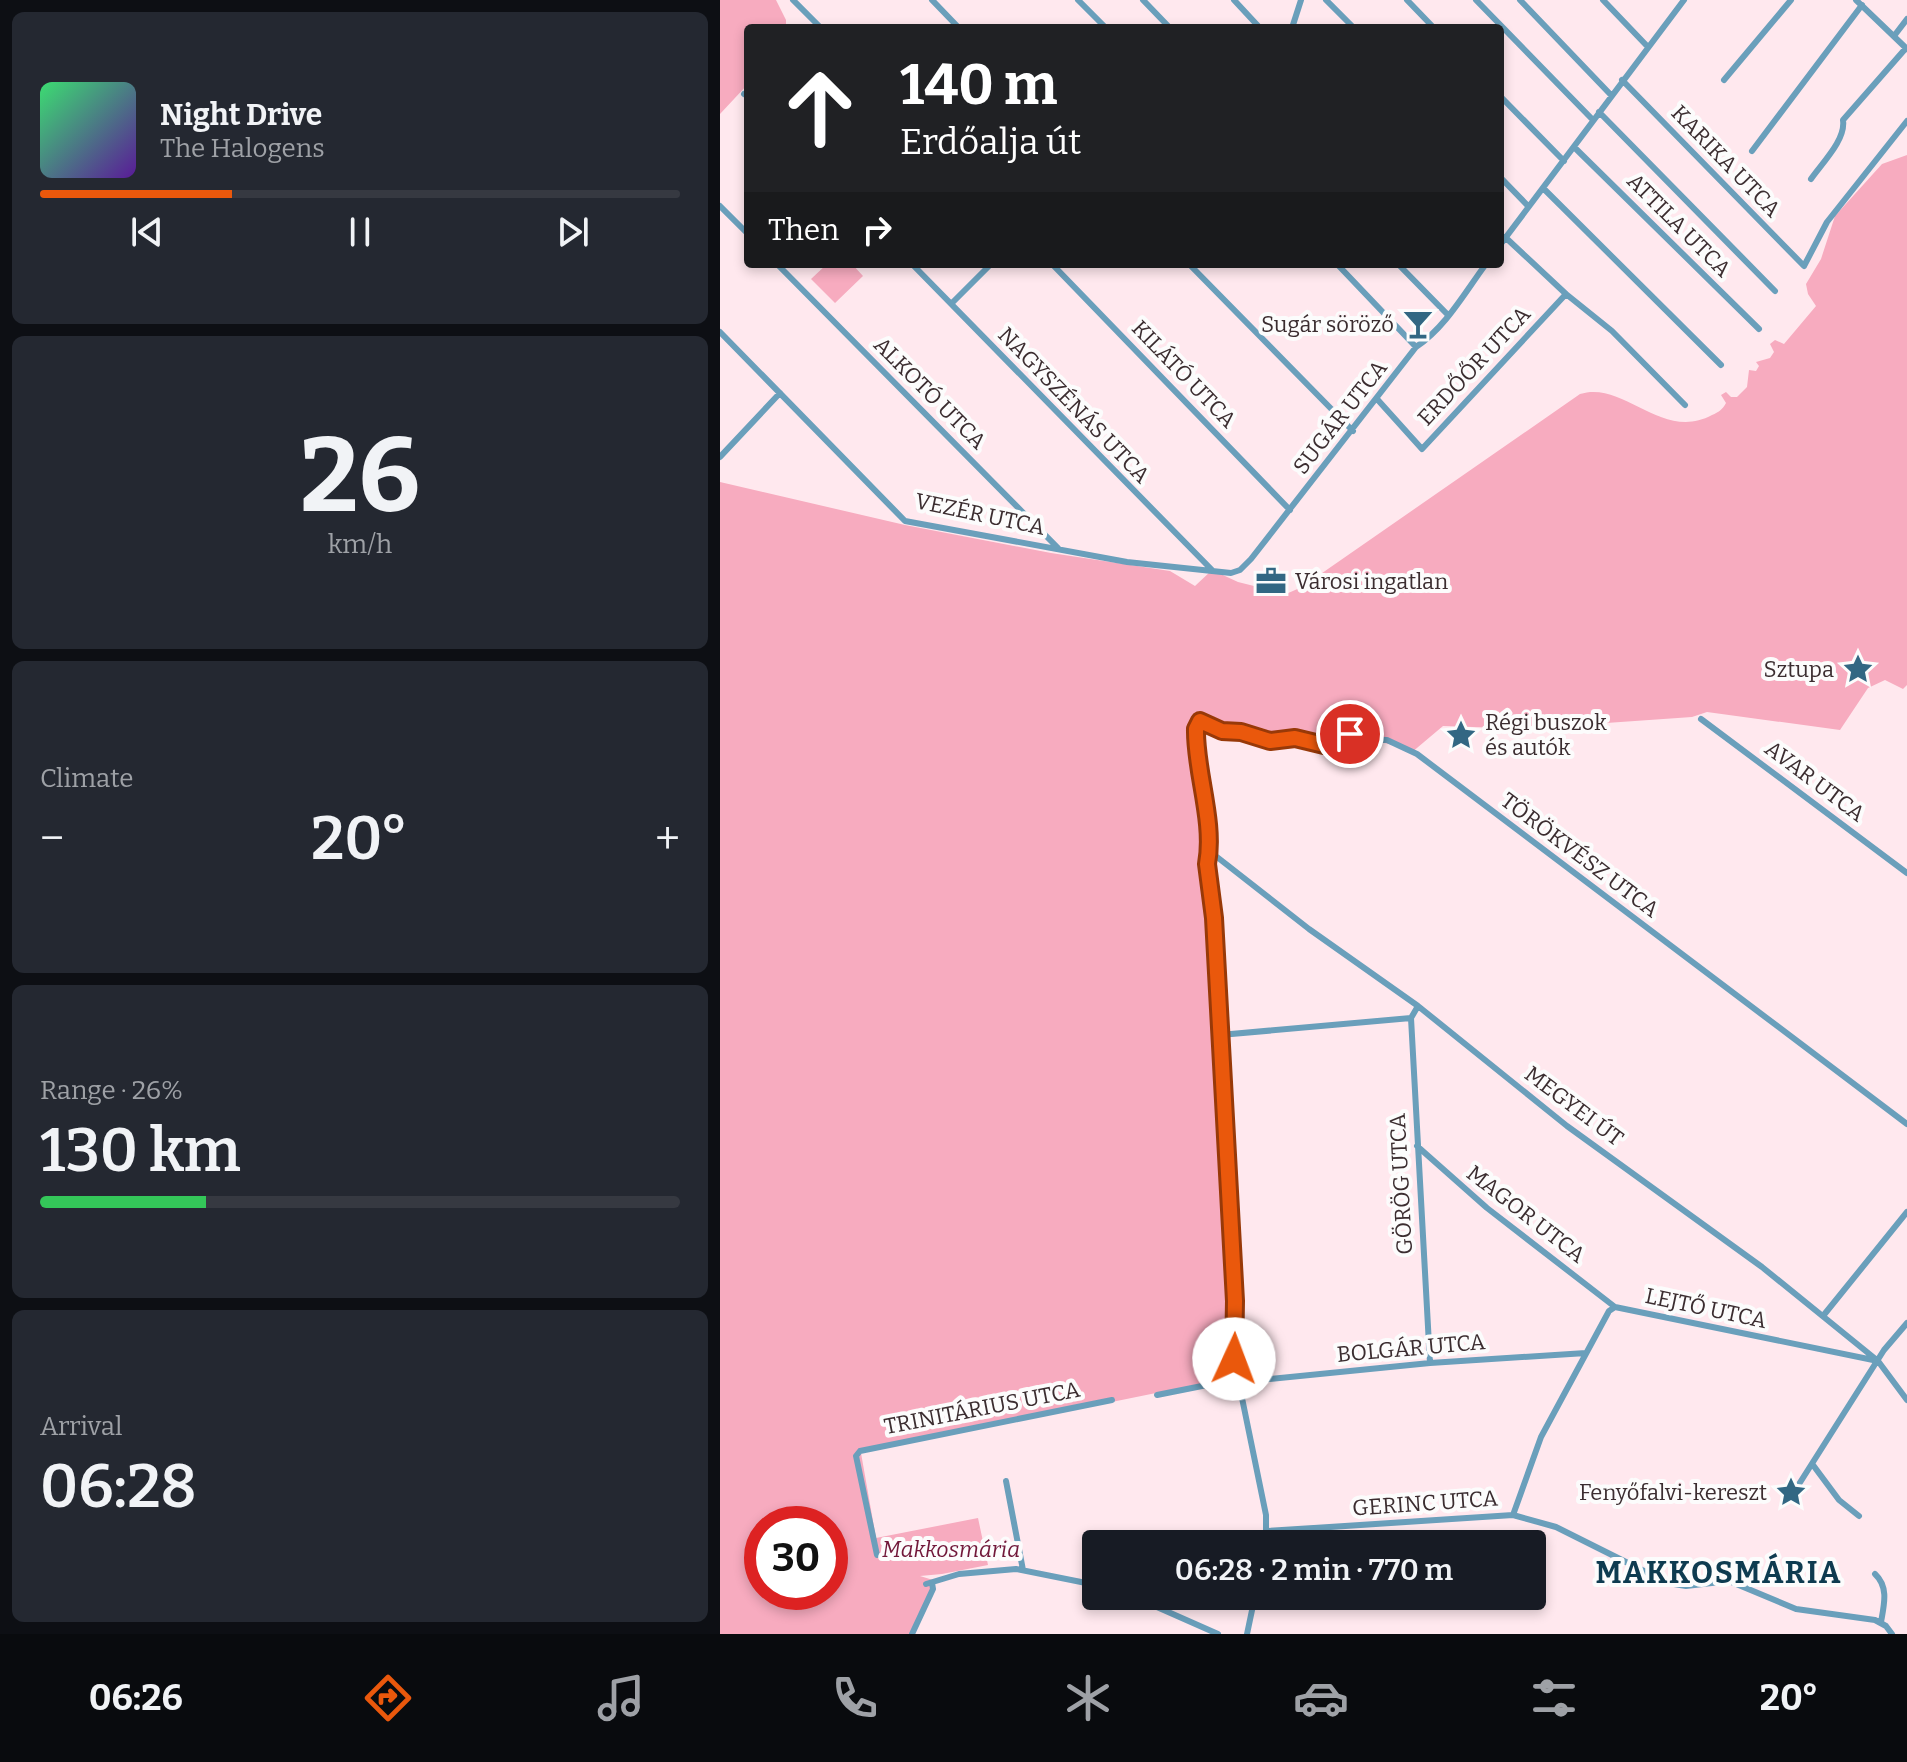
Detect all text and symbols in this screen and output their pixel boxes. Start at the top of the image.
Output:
text: 140 m [900,52,1057,119]
icon: ahead [768,56,872,160]
text: Night Drive [160,97,322,133]
street label: KARIKA UTCA [1666,99,1786,223]
text: Erdőalja út [900,120,1081,164]
text: The Halogens [160,133,325,164]
street label: ATTILA UTCA [1621,167,1737,283]
icon: right [855,208,899,252]
icon: previous [125,210,169,254]
icon: pause [338,210,382,254]
icon: next [551,210,595,254]
text: Then [768,212,839,248]
street label: ERDŐŐR UTCA [1412,300,1536,431]
bar icon: Sugár söröző [1401,307,1435,341]
place label: Sugár söröző [1261,311,1394,338]
street label: KILÁTÓ UTCA [1126,315,1242,434]
street label: NAGYSZÉNÁS UTCA [993,321,1156,489]
street label: ALKOTÓ UTCA [868,331,992,455]
street label: SUGÁR UTCA [1287,354,1393,479]
text: 26 [300,414,420,539]
street label: VEZÉR UTCA [913,487,1048,541]
text: km/h [328,529,392,560]
office icon: Városi ingatlan [1254,564,1288,598]
place label: Városi ingatlan [1295,568,1448,595]
place icon: Sztupa [1841,652,1875,686]
place label: Sztupa [1763,656,1834,683]
pin [1316,700,1384,768]
place label: Régi buszok és autók [1485,709,1607,761]
icon: arrive [1328,712,1372,756]
place icon: Régi buszok és autók [1444,718,1478,752]
street label: AVAR UTCA [1760,735,1871,828]
text: Climate [40,763,134,794]
street label: TÖRÖKVÉSZ UTCA [1496,787,1665,923]
text: 20° [311,803,408,875]
text: − [40,812,64,865]
text: + [655,812,680,865]
street label: MEGYEI ÚT [1519,1060,1629,1152]
text: Range · 26% [40,1075,183,1106]
street label: GÖRÖG UTCA [1384,1112,1418,1255]
text: 130 km [40,1115,241,1187]
street label: MAGOR UTCA [1461,1159,1591,1269]
street label: LEJTŐ UTCA [1643,1282,1770,1334]
position arrow [1192,1317,1276,1401]
street label: BOLGÁR UTCA [1336,1328,1487,1368]
street label: TRINITÁRIUS UTCA [882,1376,1083,1440]
text: Arrival [40,1411,122,1442]
text: 06:28 [40,1451,197,1523]
place icon: Fenyőfalvi-kereszt [1774,1475,1808,1509]
place label: Fenyőfalvi-kereszt [1579,1479,1767,1506]
street label: GERINC UTCA [1351,1484,1499,1522]
speed limit sign: 30 [744,1506,848,1610]
park label: Makkosmária [882,1536,1020,1563]
text: 06:28 · 2 min · 770 m [1175,1552,1453,1588]
district label: MAKKOSMÁRIA [1596,1553,1842,1591]
icon: directions [360,1670,416,1726]
icon: music [593,1670,649,1726]
icon: phone [827,1670,883,1726]
icon: climate [1060,1670,1116,1726]
icon: car [1293,1670,1349,1726]
icon: filters [1526,1670,1582,1726]
text: 06:26 [89,1676,183,1720]
text: 20° [1760,1676,1818,1720]

